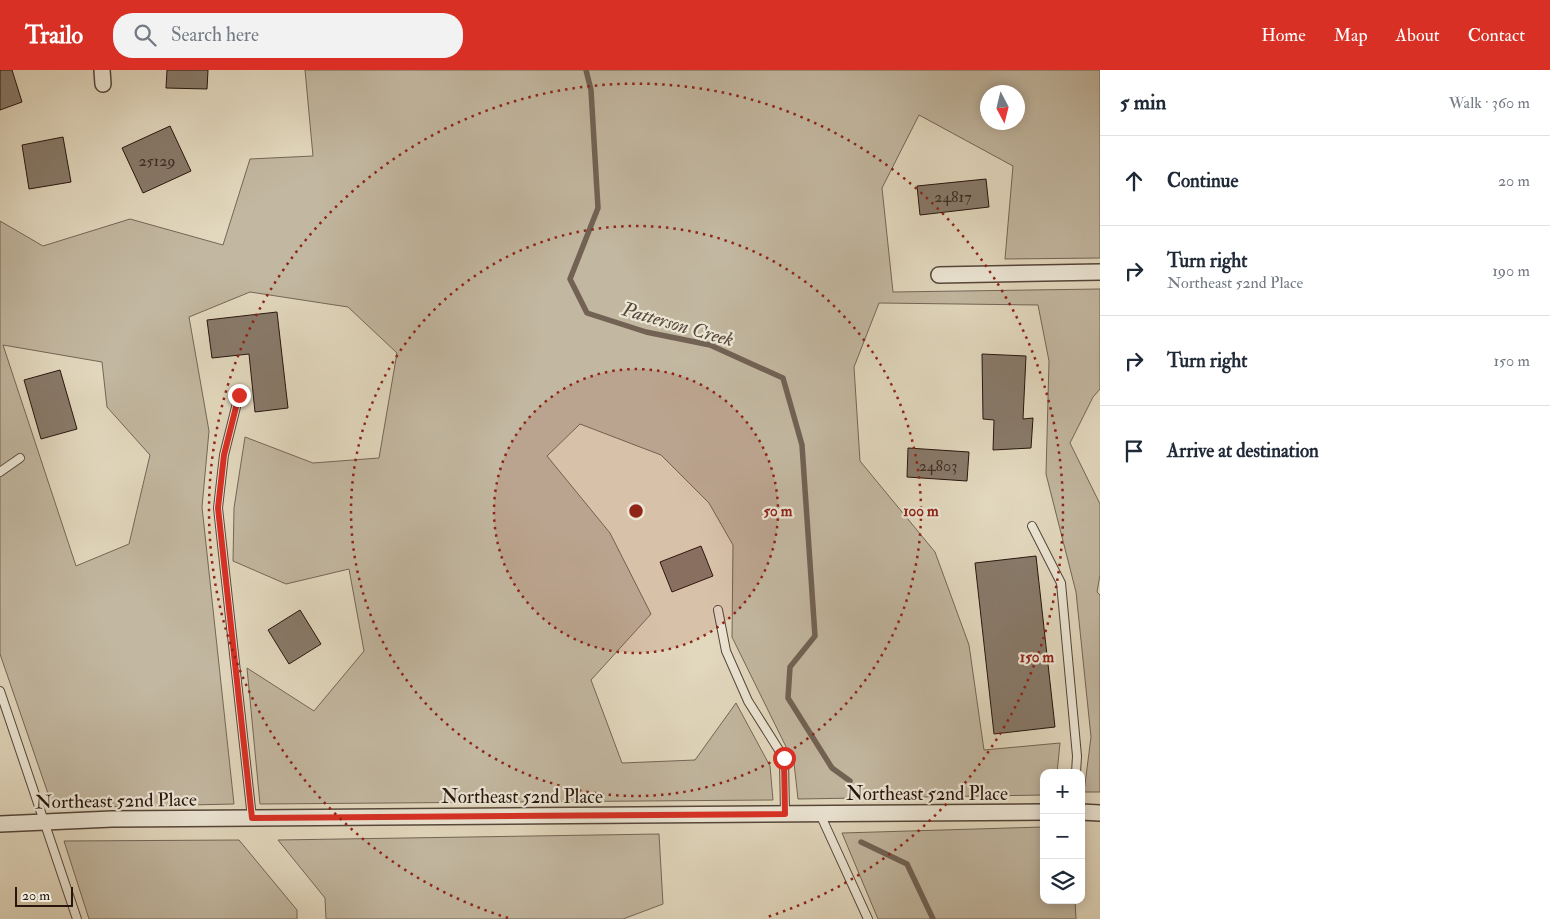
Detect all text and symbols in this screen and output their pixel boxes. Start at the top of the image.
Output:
search box [113,13,463,58]
text: Trailo [25,20,83,51]
icon: search [131,21,159,49]
text: Search here [171,23,259,47]
text: Home [1261,24,1306,47]
text: Map [1334,24,1368,47]
text: About [1396,24,1440,47]
text: Contact [1468,24,1525,47]
north arrow [980,85,1025,130]
text: 5 min [1120,89,1166,116]
text: Walk · 360 m [1449,93,1530,113]
house number: 25129 [138,151,176,171]
icon: ahead [1120,167,1148,195]
text: Continue [1167,169,1238,193]
text: 20 m [1498,171,1530,191]
house number: 24817 [934,187,972,207]
text: Turn right [1167,249,1247,273]
icon: right [1120,257,1148,285]
text: 190 m [1492,261,1530,281]
text: Northeast 52nd Place [1167,273,1303,293]
water label: Patterson Creek [618,296,737,352]
icon: right [1120,347,1148,375]
text: Turn right [1167,349,1247,373]
text: 150 m [1493,351,1530,371]
route end [228,384,251,407]
icon: arrive [1120,437,1148,465]
text: Arrive at destination [1167,439,1319,463]
house number: 24803 [919,456,957,476]
centre of rings [627,502,645,520]
text: 50 m [764,502,793,521]
text: 100 m [903,502,939,521]
text: 150 m [1020,648,1054,667]
route start [773,747,796,770]
map controls [1040,769,1085,904]
button: + [1040,769,1085,814]
street label: Northeast 52nd Place [846,782,1008,806]
street label: Northeast 52nd Place [441,785,603,809]
street label: Northeast 52nd Place [35,788,197,814]
button: − [1040,814,1085,859]
button: layers [1040,859,1085,904]
scale bar [15,884,72,907]
text: 20 m [22,887,50,904]

